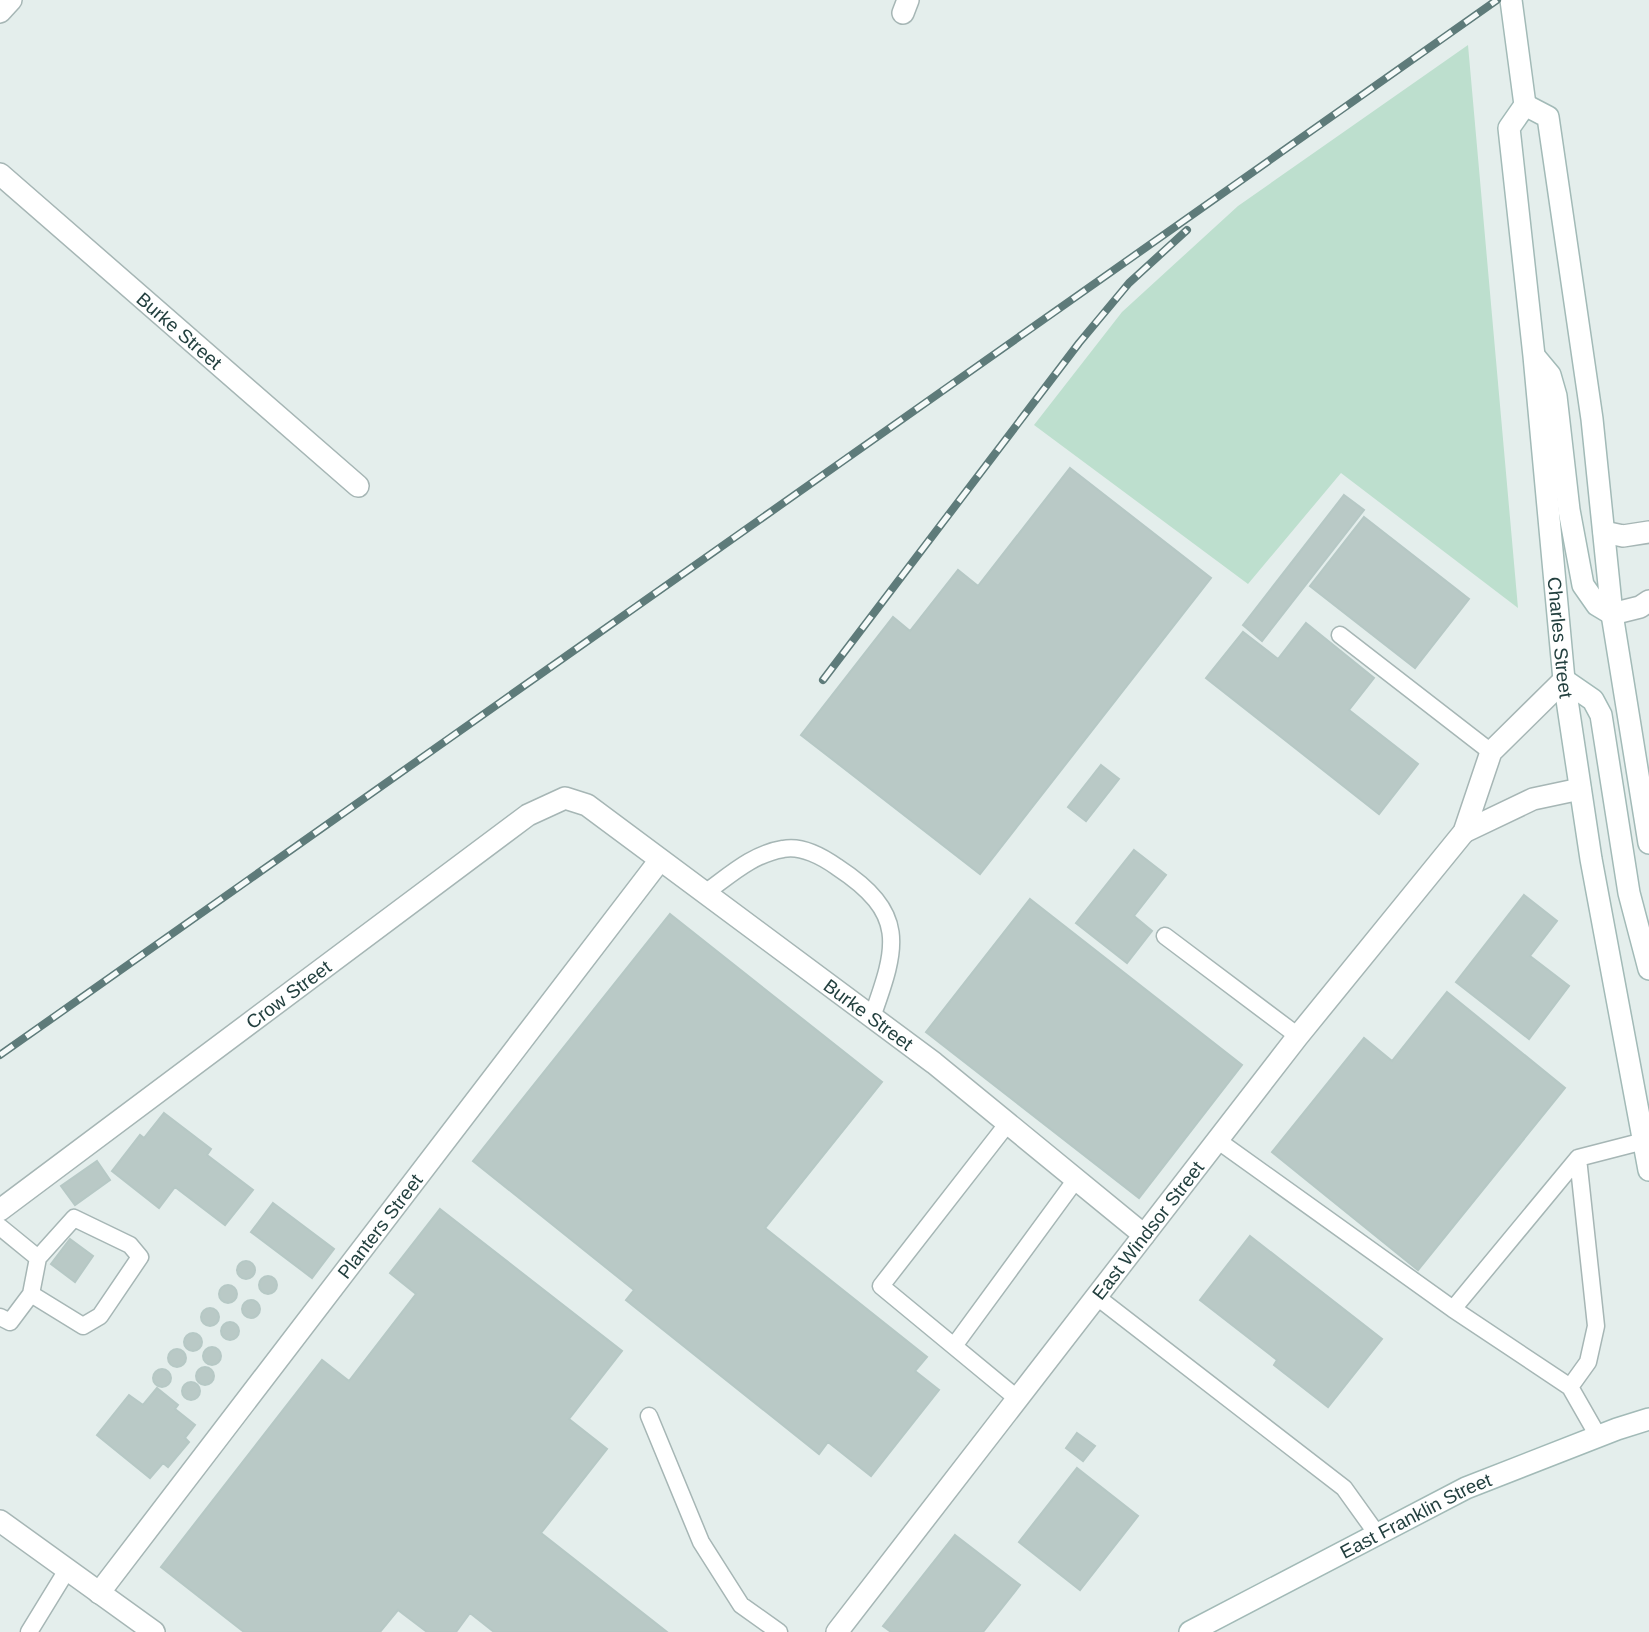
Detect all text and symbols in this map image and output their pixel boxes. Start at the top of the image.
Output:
street label: Burke Street [132,288,226,374]
street label: Charles Street [1544,576,1577,700]
street label: Crow Street [242,956,336,1033]
street label: Burke Street [820,975,917,1055]
street label: East Windsor Street [1088,1157,1209,1304]
street label: Planters Street [334,1170,427,1283]
street label: East Franklin Street [1337,1469,1495,1563]

